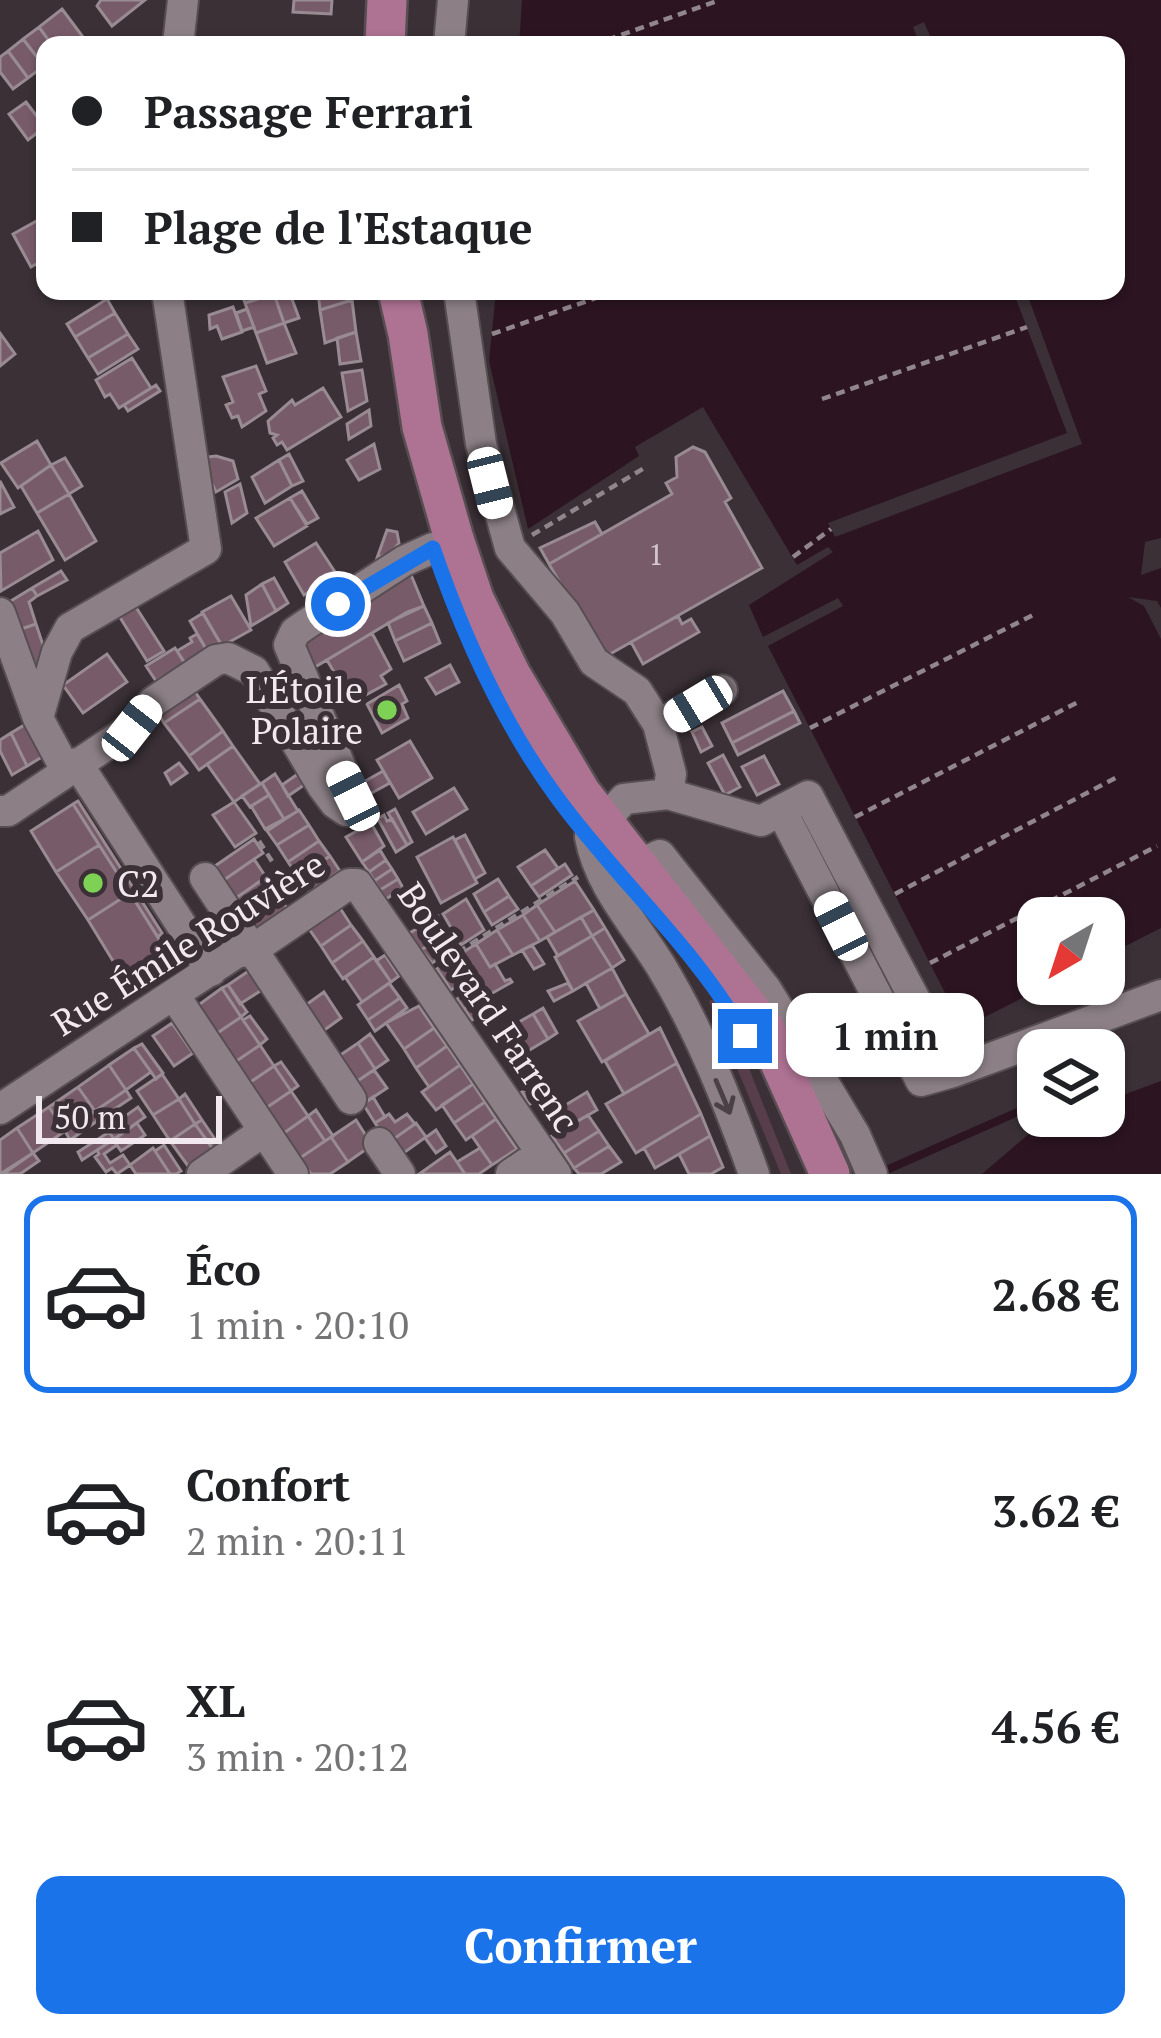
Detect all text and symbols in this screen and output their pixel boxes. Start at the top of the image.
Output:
text: Passage Ferrari [144,81,473,141]
text: Plage de l'Estaque [144,197,533,257]
car [464,444,516,522]
house number: 1 [648,534,664,574]
route start [311,577,365,631]
place label: L'Étoile Polaire [246,666,363,754]
car [658,670,738,738]
car [96,689,168,767]
marker: L'Étoile Polaire [374,697,400,723]
car [321,756,385,836]
street label: Rue Émile Rouvière [43,840,333,1046]
place label: C2 [117,860,159,907]
marker: C2 [80,870,106,896]
street label: Boulevard Farrenc [388,873,590,1141]
car [809,886,873,966]
north arrow [1017,897,1125,1005]
map controls [1017,897,1125,1137]
callout: 1 min [787,994,985,1078]
route end [718,1009,772,1063]
text: 1 min [832,1009,938,1061]
button: layers [1017,1029,1125,1137]
one-way arrow [714,1077,735,1114]
scale bar [36,1090,222,1143]
text: 50 m [54,1095,126,1138]
text: Éco [186,1238,261,1298]
icon: car [42,1240,150,1348]
text: 2.68 € [992,1264,1119,1324]
text: 1 min · 20:10 [186,1298,409,1350]
text: Confort [186,1454,350,1514]
icon: car [42,1456,150,1564]
text: 3.62 € [992,1480,1119,1540]
text: 2 min · 20:11 [186,1514,409,1566]
text: XL [186,1670,245,1730]
icon: car [42,1672,150,1780]
text: 4.56 € [992,1696,1119,1756]
text: 3 min · 20:12 [186,1730,409,1782]
button: Confirmer [36,1876,1125,2014]

